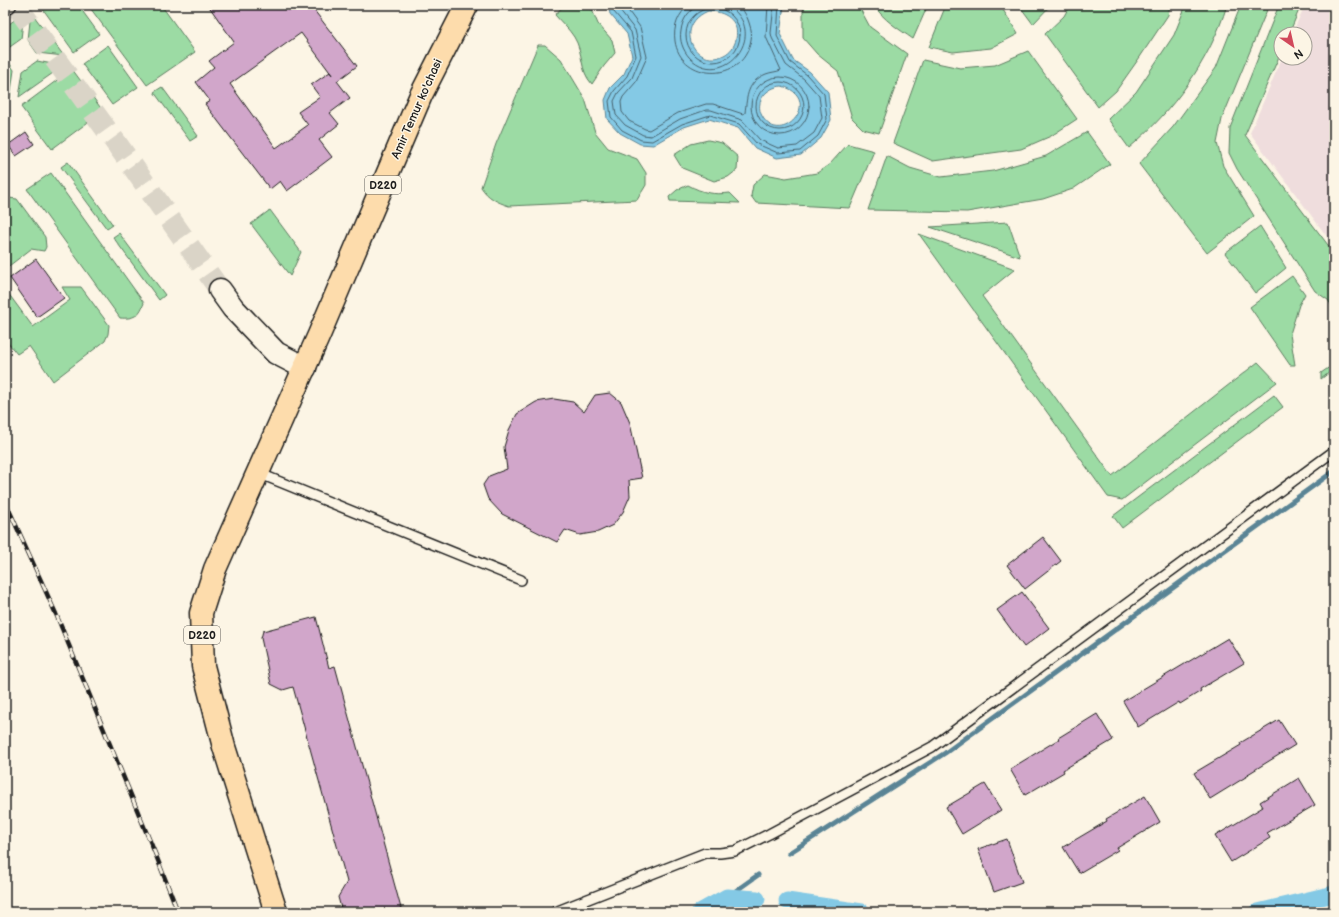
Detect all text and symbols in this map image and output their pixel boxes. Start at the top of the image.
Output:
north arrow [1273,26,1313,66]
text: N [1291,46,1305,62]
street label: Amir Temur ko'chasi [388,57,446,161]
road number: D220 [365,176,401,194]
road number: D220 [184,626,220,644]

